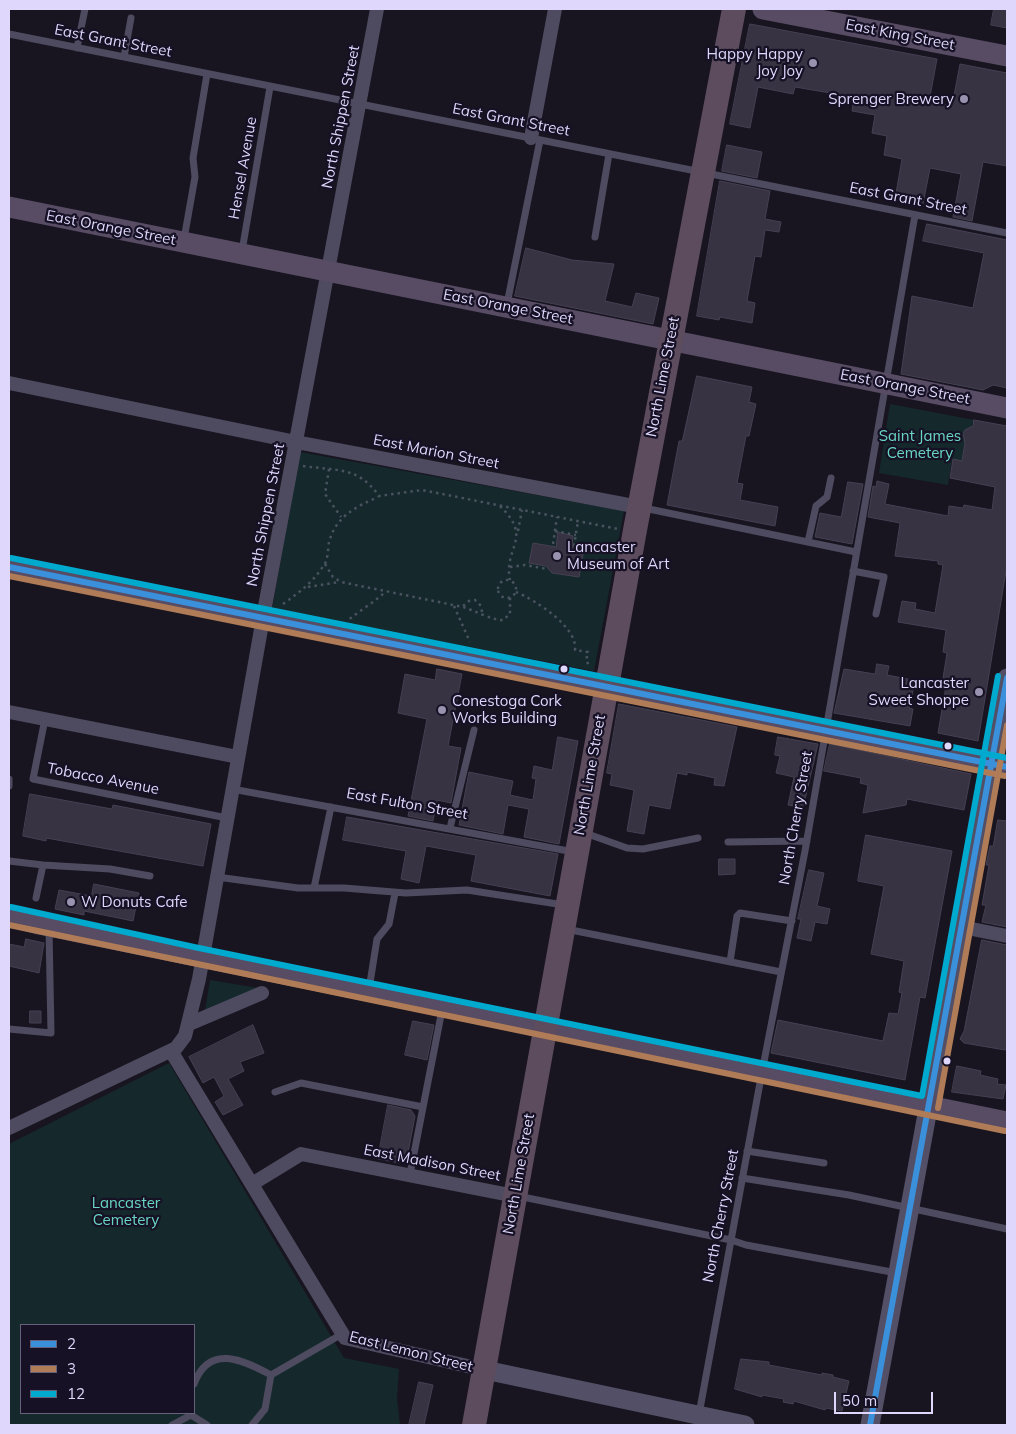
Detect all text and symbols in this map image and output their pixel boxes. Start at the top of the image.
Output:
street label: East King Street [844,16,956,54]
street label: East Grant Street [53,21,173,61]
street label: North Shippen Street [318,44,364,190]
place label: Happy Happy Joy Joy [706,45,803,80]
marker: Happy Happy Joy Joy [807,57,819,69]
place label: Sprenger Brewery [828,90,954,108]
marker: Sprenger Brewery [958,93,970,105]
street label: East Grant Street [451,100,571,140]
street label: Hensel Avenue [225,115,261,221]
street label: East Grant Street [848,179,968,219]
street label: East Orange Street [45,207,177,249]
street label: East Orange Street [442,286,574,328]
street label: North Lime Street [643,315,683,439]
street label: East Orange Street [839,366,971,408]
park label: Saint James Cemetery [879,427,961,462]
street label: East Marion Street [372,431,500,473]
street label: North Shippen Street [243,442,289,588]
place label: Lancaster Museum of Art [567,538,669,573]
marker: Lancaster Museum of Art [551,550,563,562]
unlabelled marker [559,664,569,674]
place label: Lancaster Sweet Shoppe [868,674,969,709]
marker: Lancaster Sweet Shoppe [973,686,985,698]
place label: Conestoga Cork Works Building [452,692,562,727]
marker: Conestoga Cork Works Building [436,704,448,716]
street label: North Lime Street [571,713,609,837]
unlabelled marker [943,741,953,751]
street label: North Cherry Street [775,750,817,886]
street label: Tobacco Avenue [45,759,161,799]
street label: East Fulton Street [345,784,469,824]
place label: W Donuts Cafe [81,893,187,911]
marker: W Donuts Cafe [65,896,77,908]
unlabelled marker [942,1056,952,1066]
street label: North Lime Street [500,1112,538,1236]
street label: East Madison Street [362,1141,502,1185]
street label: North Cherry Street [699,1148,743,1284]
park label: Lancaster Cemetery [92,1194,160,1229]
legend [20,1324,195,1414]
street label: East Lemon Street [347,1328,475,1376]
text: 2 [67,1334,76,1353]
text: 3 [67,1359,76,1378]
scale bar [836,1382,935,1414]
text: 12 [67,1384,85,1403]
text: 50 m [842,1391,877,1410]

